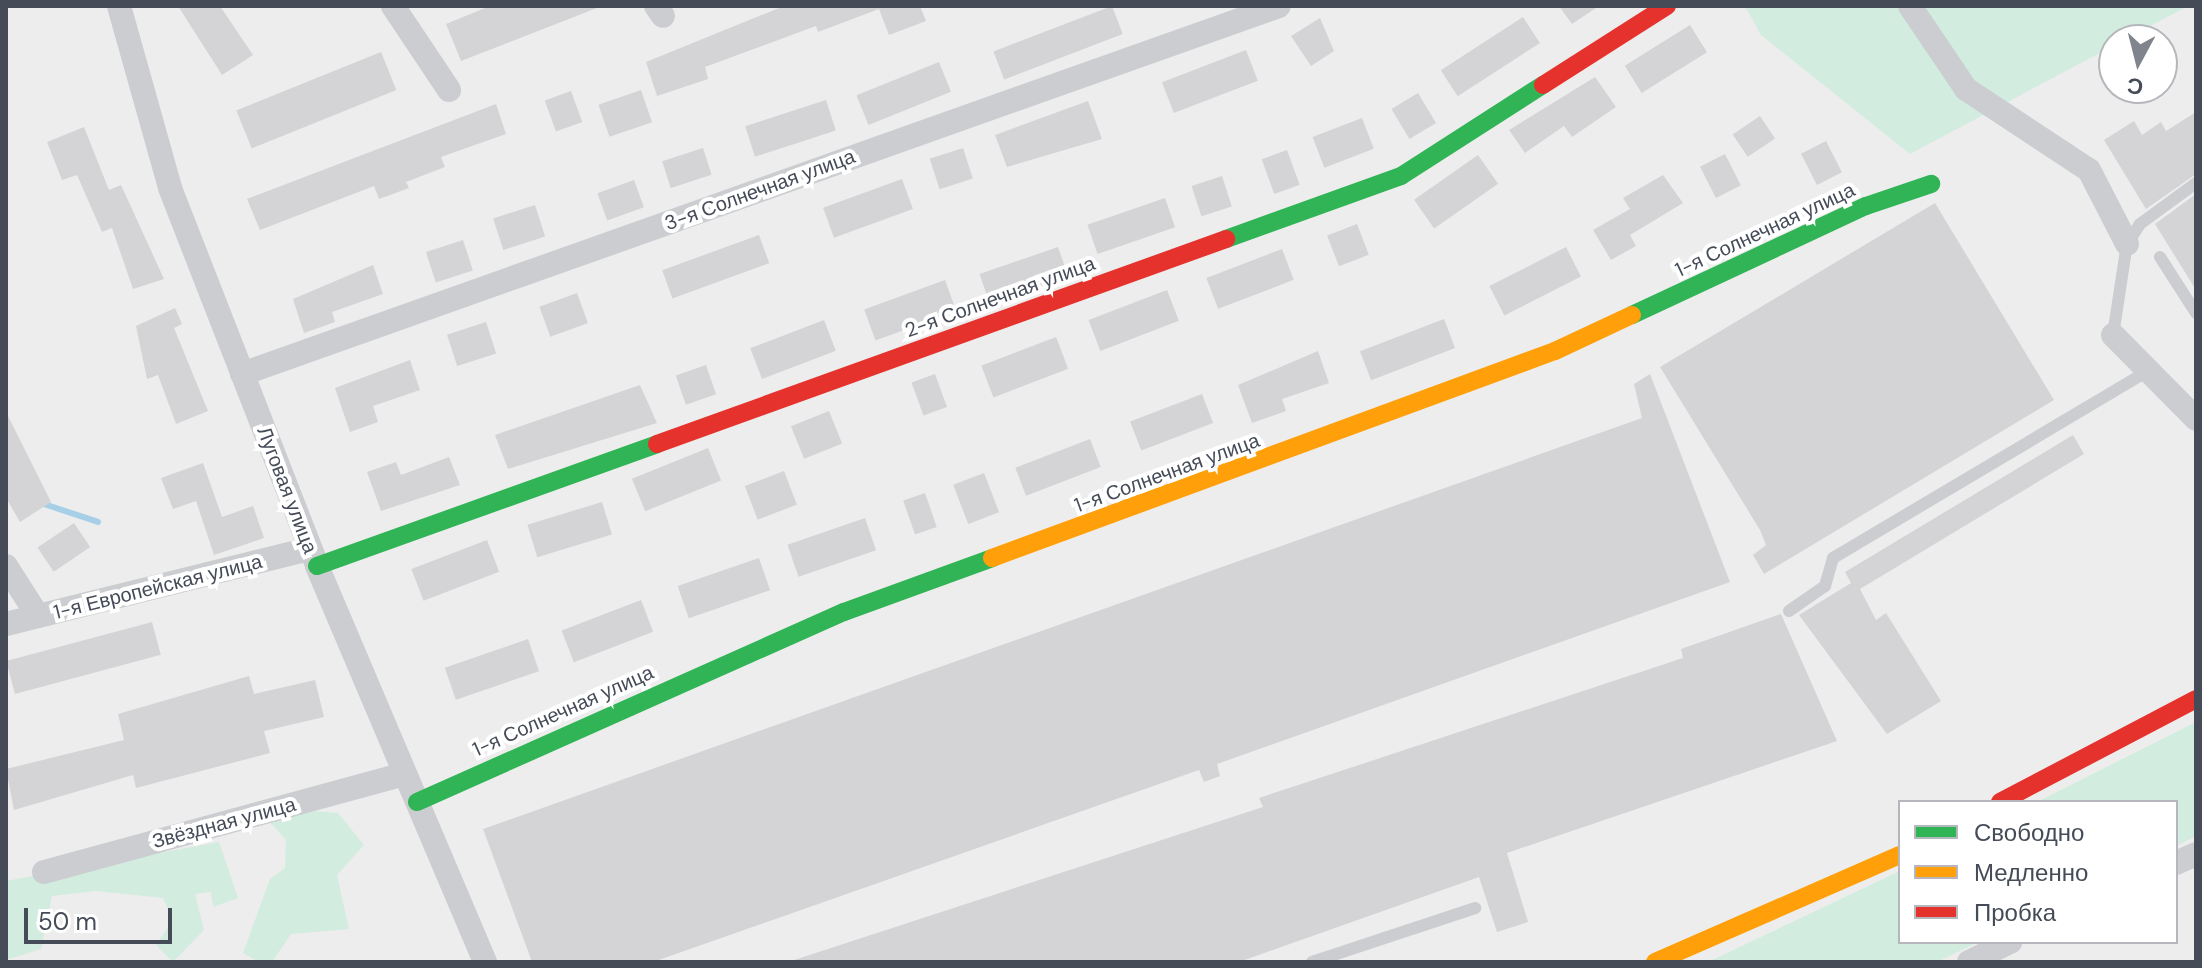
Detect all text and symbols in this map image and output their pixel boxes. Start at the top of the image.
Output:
north arrow [2098,24,2178,104]
text: С [2126,71,2145,102]
street label: 3-я Солнечная улица [662,144,858,236]
street label: 1-я Солнечная улица [1671,178,1859,282]
street label: 2-я Солнечная улица [902,251,1098,343]
street label: Луговая улица [252,423,322,557]
street label: 1-я Солнечная улица [1071,428,1263,518]
street label: 1-я Европейская улица [51,549,265,625]
street label: 1-я Солнечная улица [469,660,657,762]
street label: Звёздная улица [150,792,298,854]
legend [1898,800,2178,944]
text: Свободно [1974,817,2084,848]
text: Медленно [1974,857,2088,888]
scale bar [28,892,176,942]
text: Пробка [1974,897,2056,928]
text: 50 m [38,906,97,937]

